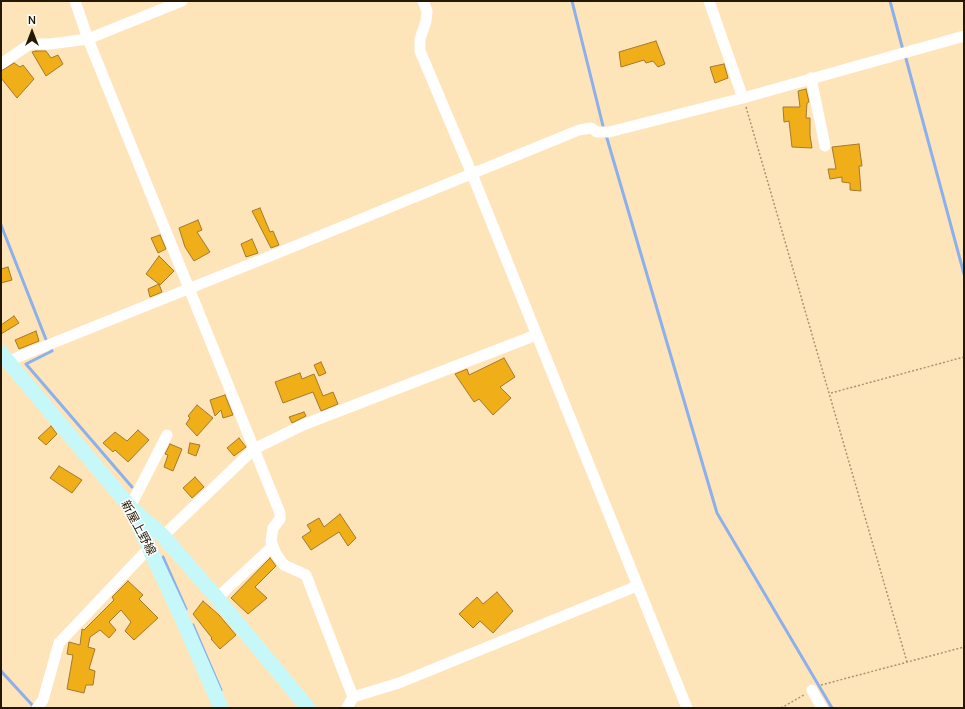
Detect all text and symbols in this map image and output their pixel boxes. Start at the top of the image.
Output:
north arrow [12,12,52,52]
text: N [28,12,36,27]
street label: 新屋上野線 [118,498,158,558]

